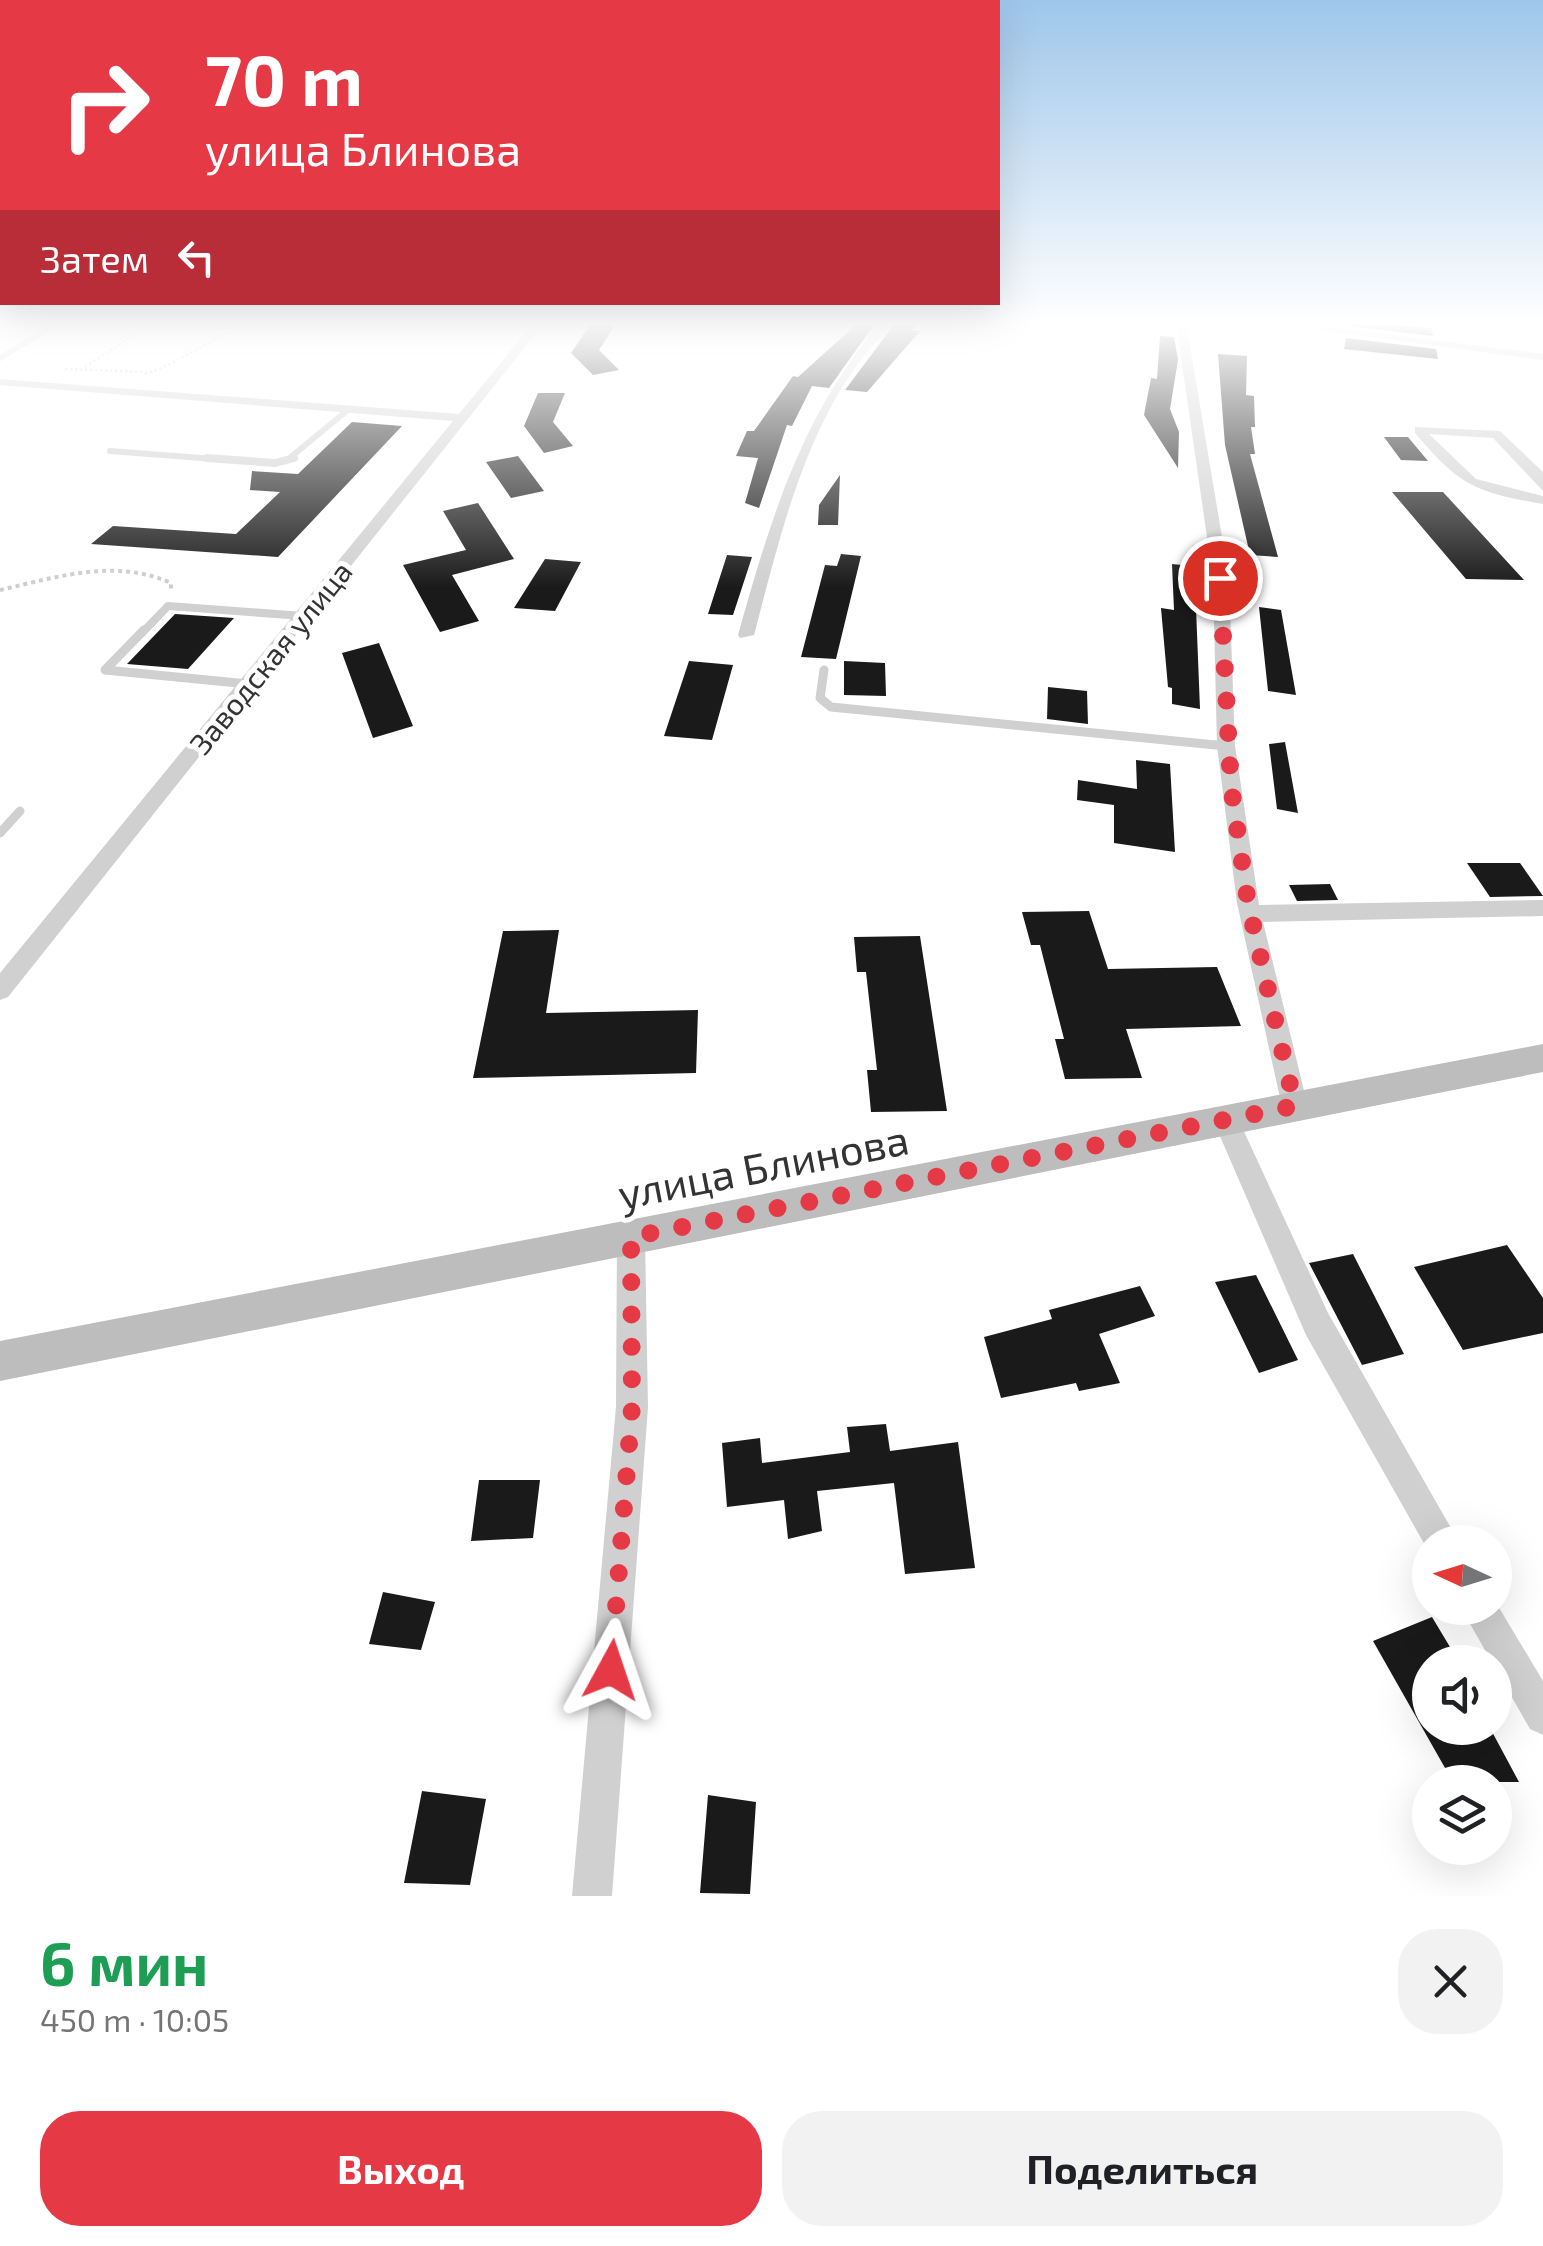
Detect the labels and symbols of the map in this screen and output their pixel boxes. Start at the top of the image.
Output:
pin [1178,536,1263,621]
street label: Заводская улица [181,553,360,761]
street label: улица Блинова [613,1112,913,1219]
north arrow [1412,1525,1512,1625]
position arrow [559,1618,663,1722]

